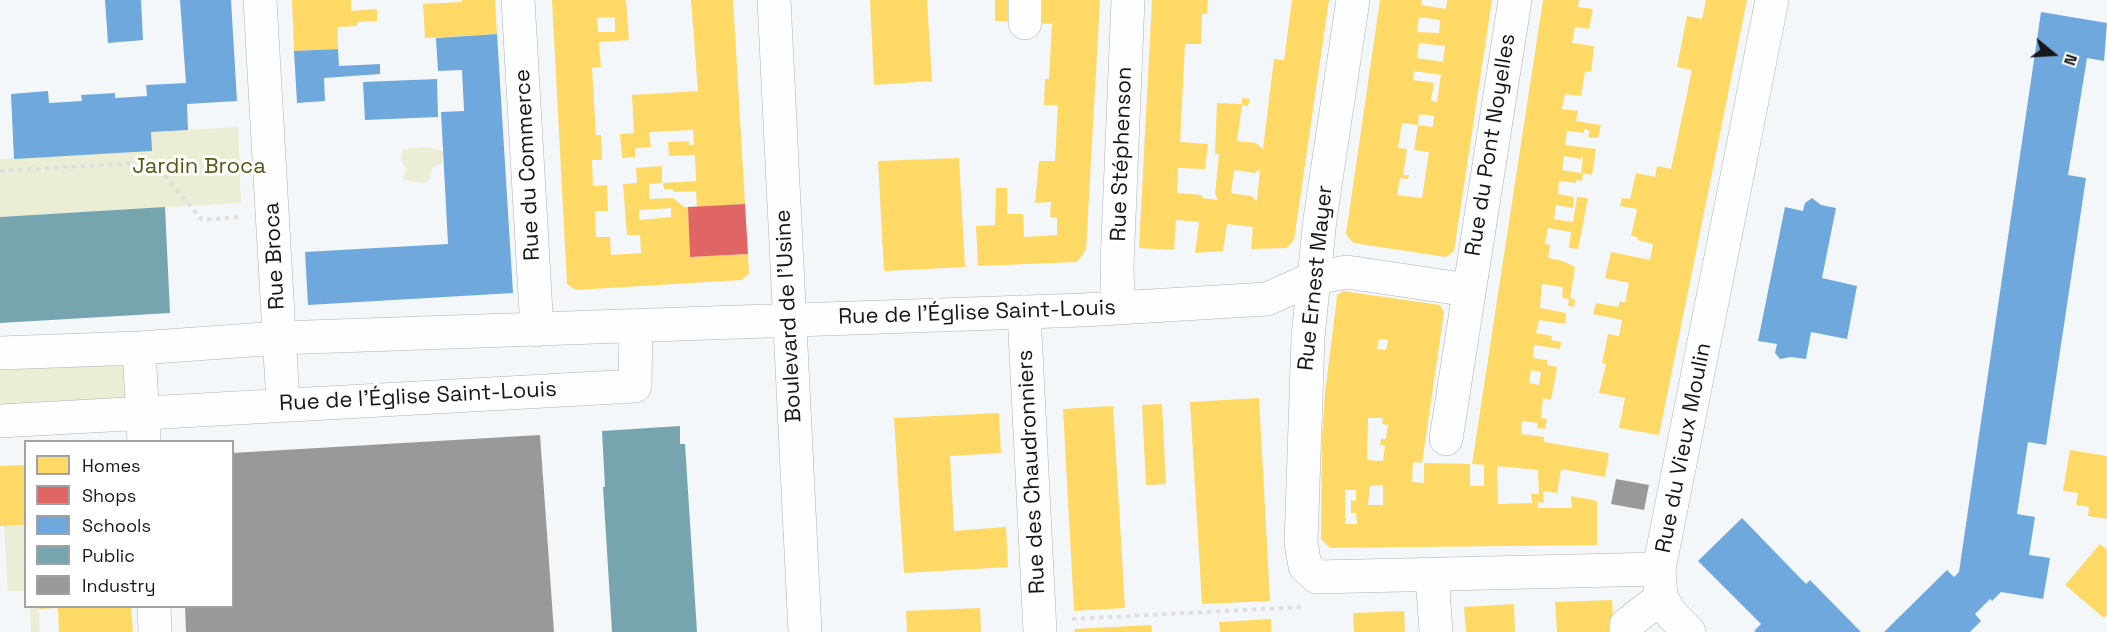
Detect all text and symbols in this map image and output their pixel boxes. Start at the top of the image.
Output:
north arrow [2023,24,2083,84]
street label: Rue du Pont Noyelles [1460,32,1522,258]
text: N [2059,51,2082,68]
street label: Rue Stéphenson [1106,66,1138,242]
street label: Rue du Commerce [510,68,546,262]
park label: Jardin Broca [132,154,266,180]
street label: Rue Ernest Mayer [1293,184,1339,372]
street label: Rue Broca [259,201,291,311]
street label: Boulevard de l'Usine [770,209,808,423]
street label: Rue de l'Église Saint-Louis [838,295,1116,331]
street label: Rue du Vieux Moulin [1651,341,1717,555]
street label: Rue des Chaudronniers [1012,349,1052,595]
street label: Rue de l'Église Saint-Louis [279,377,557,417]
legend [24,440,234,608]
text: Homes [82,454,141,477]
text: Shops [82,484,136,507]
text: Schools [82,514,151,537]
text: Public [82,544,135,567]
text: Industry [82,574,155,597]

